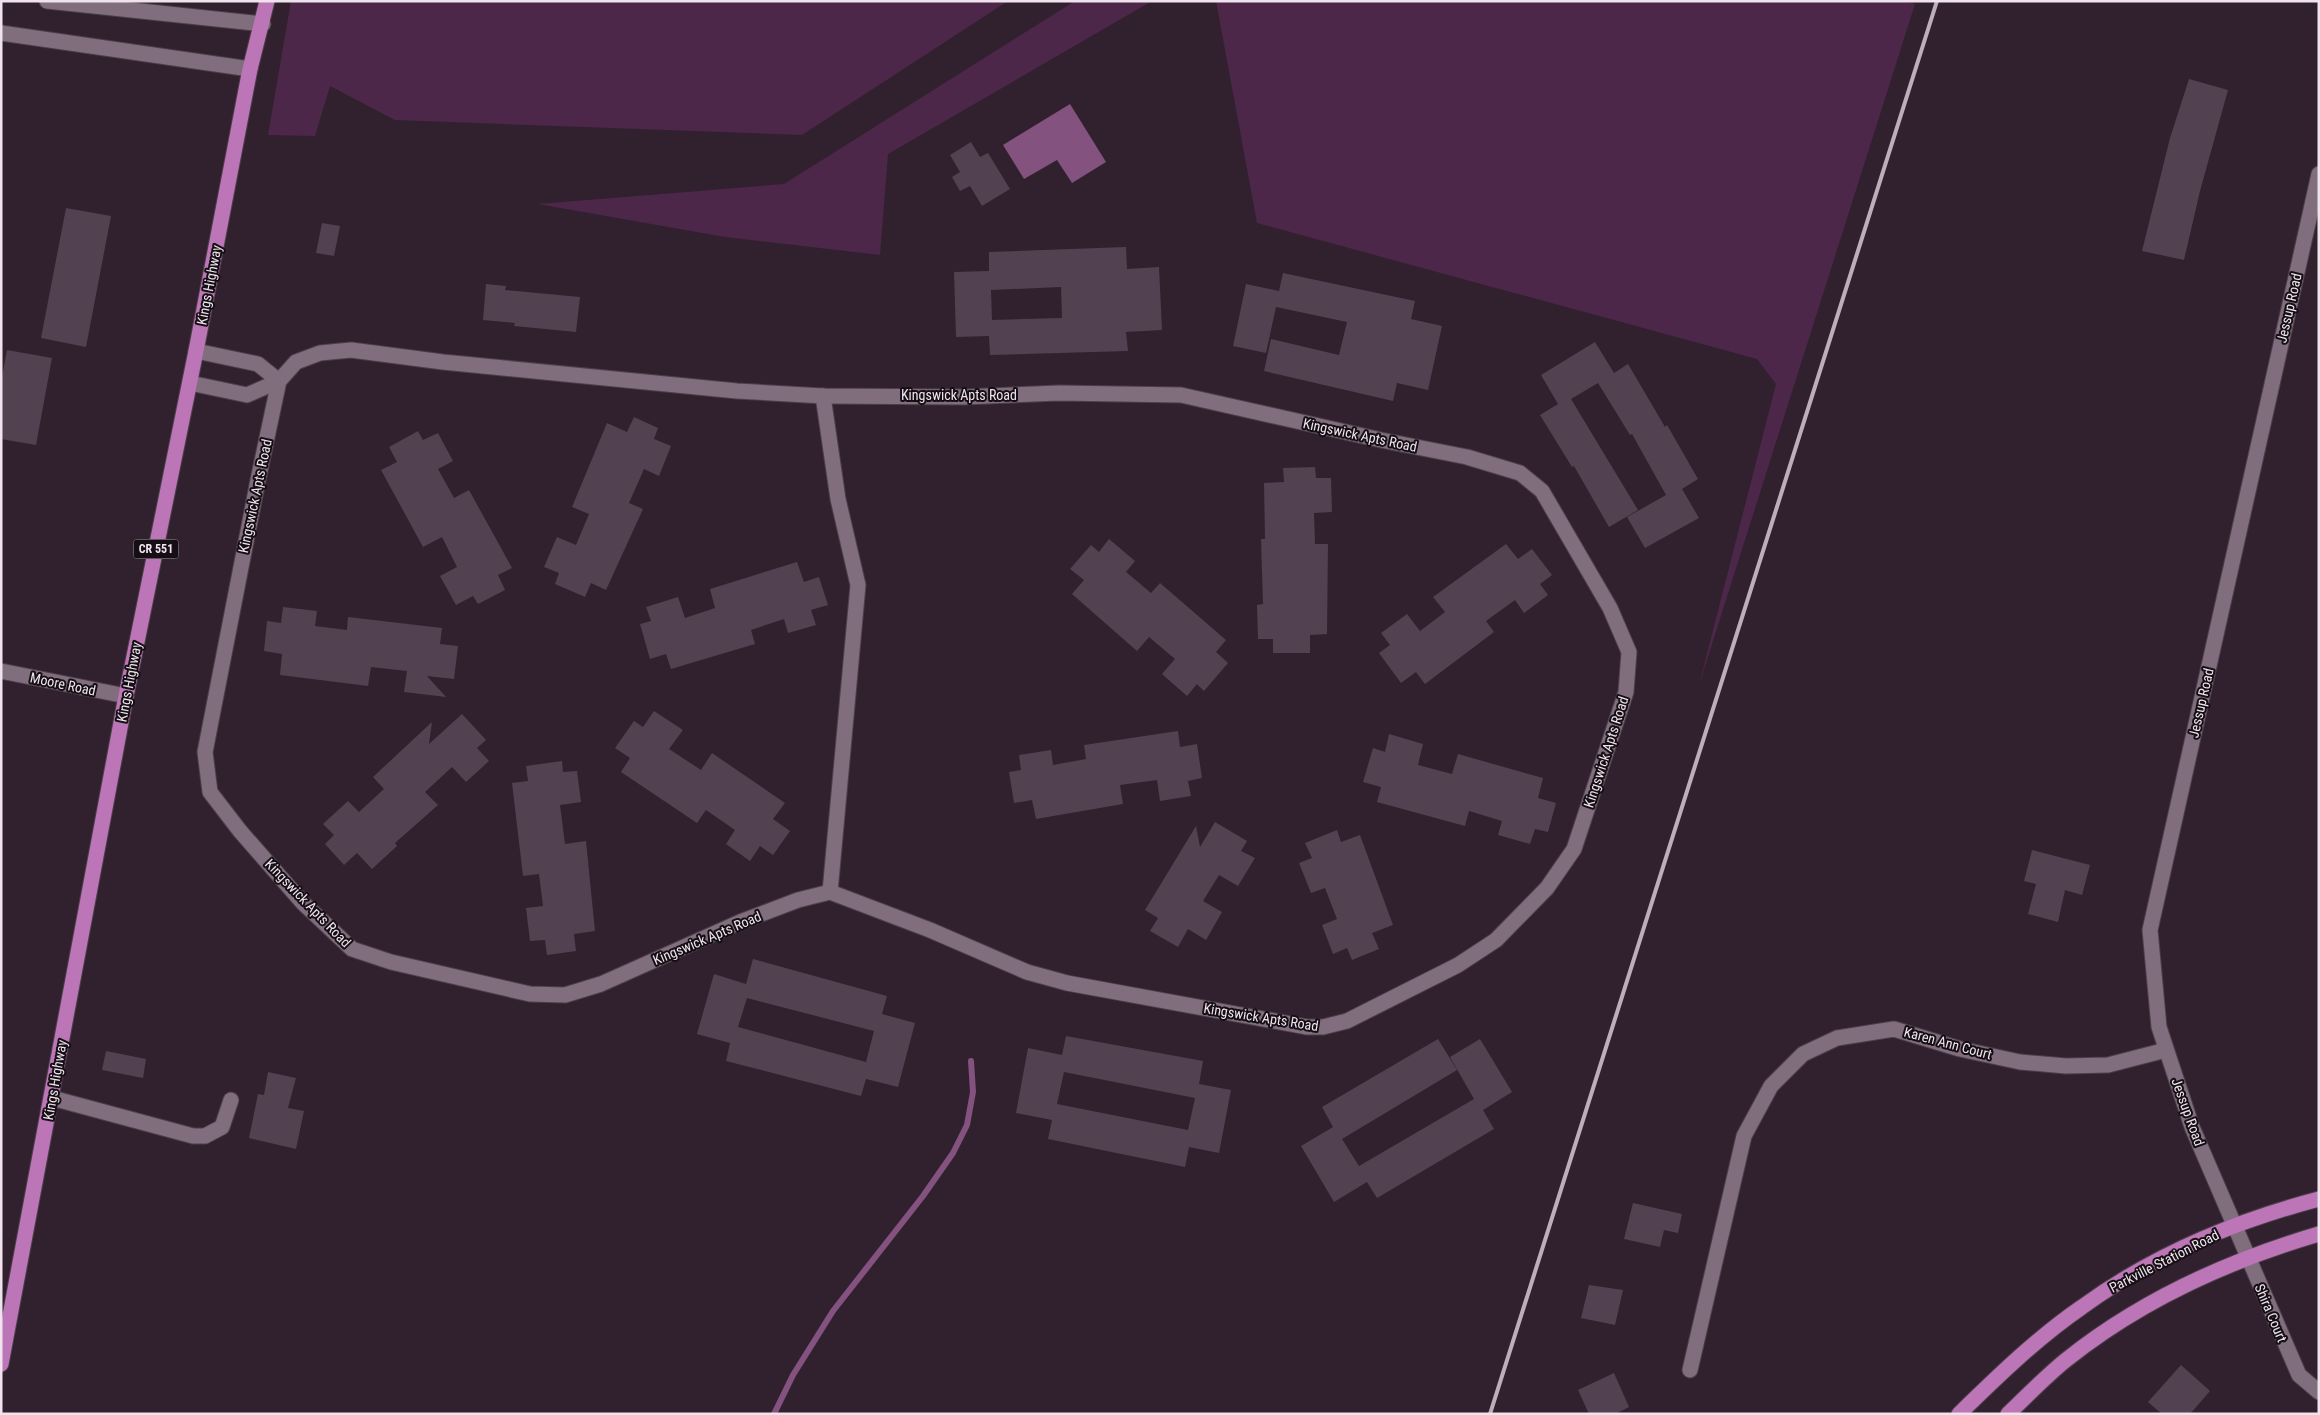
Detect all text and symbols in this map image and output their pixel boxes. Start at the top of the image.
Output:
street label: Kings Highway [193,243,225,326]
street label: Jessup Road [2273,272,2305,344]
street label: Kingswick Apts Road [901,387,1017,403]
street label: Kingswick Apts Road [1302,415,1418,455]
street label: Kingswick Apts Road [235,438,275,554]
road number: CR 551 [134,540,178,558]
street label: Kings Highway [113,640,145,723]
street label: Jessup Road [2185,667,2217,739]
street label: Moore Road [29,669,97,699]
street label: Kingswick Apts Road [1580,694,1632,810]
street label: Kingswick Apts Road [262,856,354,950]
street label: Kingswick Apts Road [650,908,764,968]
street label: Kingswick Apts Road [1202,1000,1320,1034]
street label: Karen Ann Court [1902,1024,1994,1062]
street label: Kings Highway [40,1038,70,1121]
street label: Jessup Road [2168,1076,2208,1148]
street label: Parkville Station Road [2106,1226,2222,1296]
street label: Shira Court [2252,1282,2290,1344]

